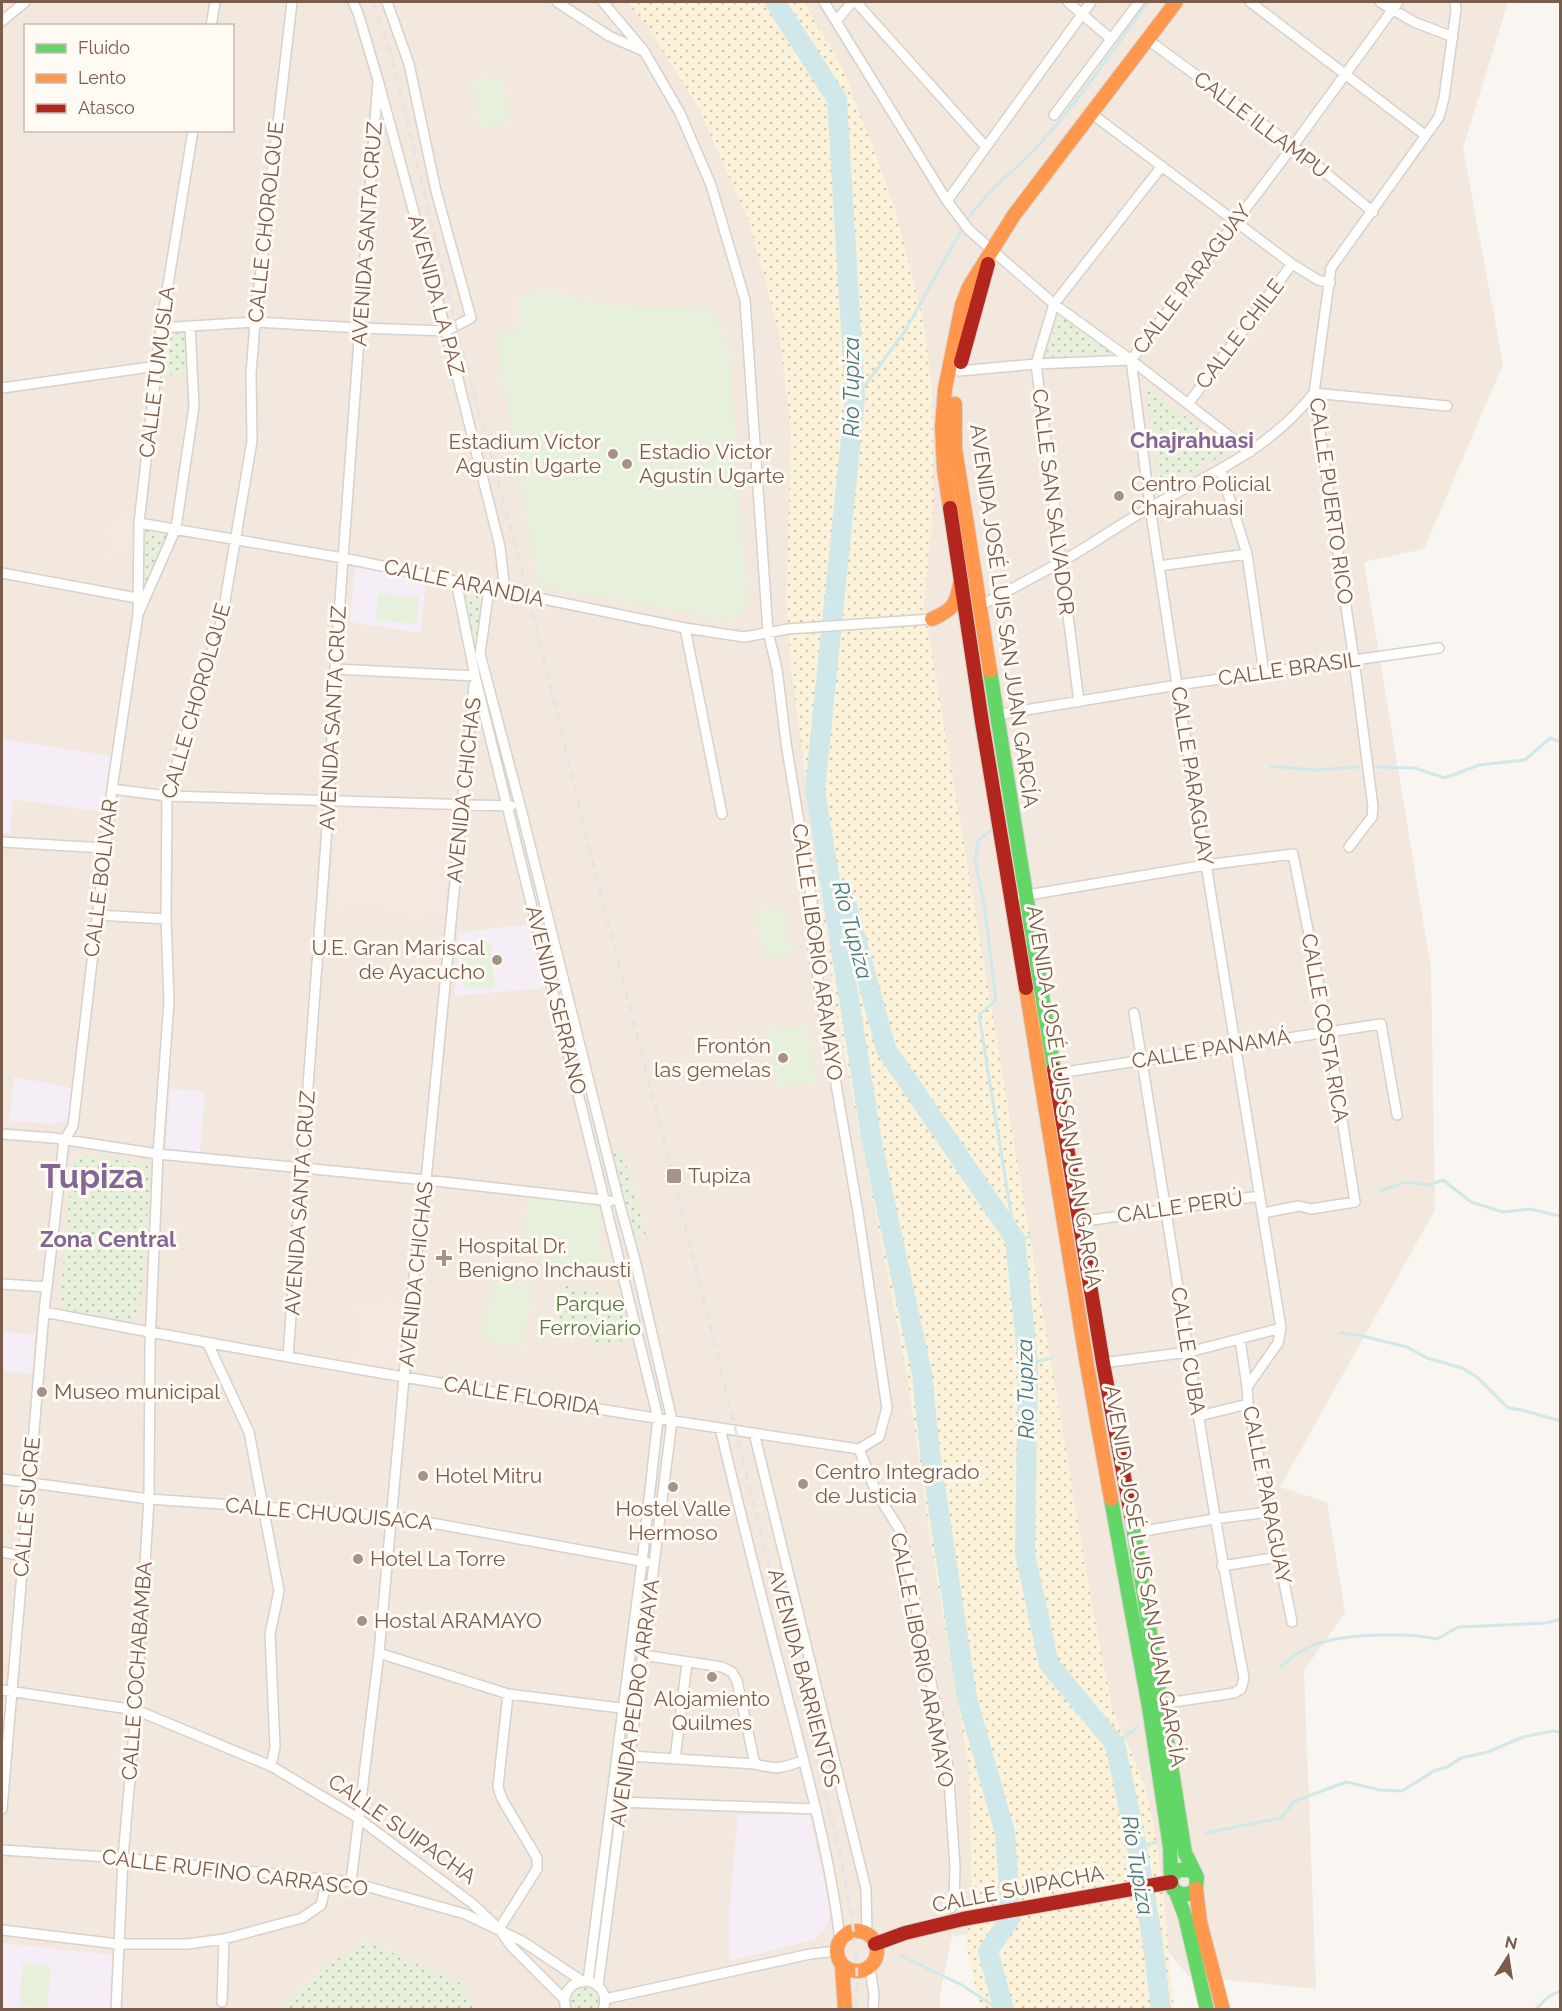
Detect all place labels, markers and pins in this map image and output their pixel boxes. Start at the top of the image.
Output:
place label: Estadium Víctor Agustín Ugarte [448,429,602,478]
place label: Estadio Victor Agustín Ugarte [639,439,784,488]
marker: Estadium Víctor Agustín Ugarte [606,447,620,461]
marker: Estadio Victor Agustín Ugarte [620,457,634,471]
place label: Centro Policial Chajrahuasi [1131,471,1271,520]
marker: Centro Policial Chajrahuasi [1112,489,1126,503]
place label: U.E. Gran Mariscal de Ayacucho [311,935,485,984]
marker: U.E. Gran Mariscal de Ayacucho [490,953,504,967]
place label: Frontón las gemelas [654,1033,771,1082]
marker: Frontón las gemelas [776,1051,790,1065]
place label: Tupiza [688,1163,751,1188]
marker: Tupiza [665,1167,683,1185]
place label: Hospital Dr. Benigno Inchausti [458,1233,631,1282]
marker: Hospital Dr. Benigno Inchausti [435,1249,453,1267]
place label: Museo municipal [54,1379,220,1404]
marker: Museo municipal [35,1385,49,1399]
place label: Centro Integrado de Justicia [815,1459,980,1508]
place label: Hotel Mitru [435,1463,542,1488]
marker: Hotel Mitru [416,1469,430,1483]
marker: Centro Integrado de Justicia [796,1477,810,1491]
marker: Hostel Valle Hermoso [666,1480,680,1494]
place label: Hostel Valle Hermoso [615,1496,731,1545]
place label: Hotel La Torre [370,1546,505,1571]
marker: Hotel La Torre [351,1552,365,1566]
place label: Hostal ARAMAYO [374,1608,542,1633]
marker: Hostal ARAMAYO [355,1614,369,1628]
marker: Alojamiento Quilmes [705,1670,719,1684]
place label: Alojamiento Quilmes [654,1686,770,1735]

